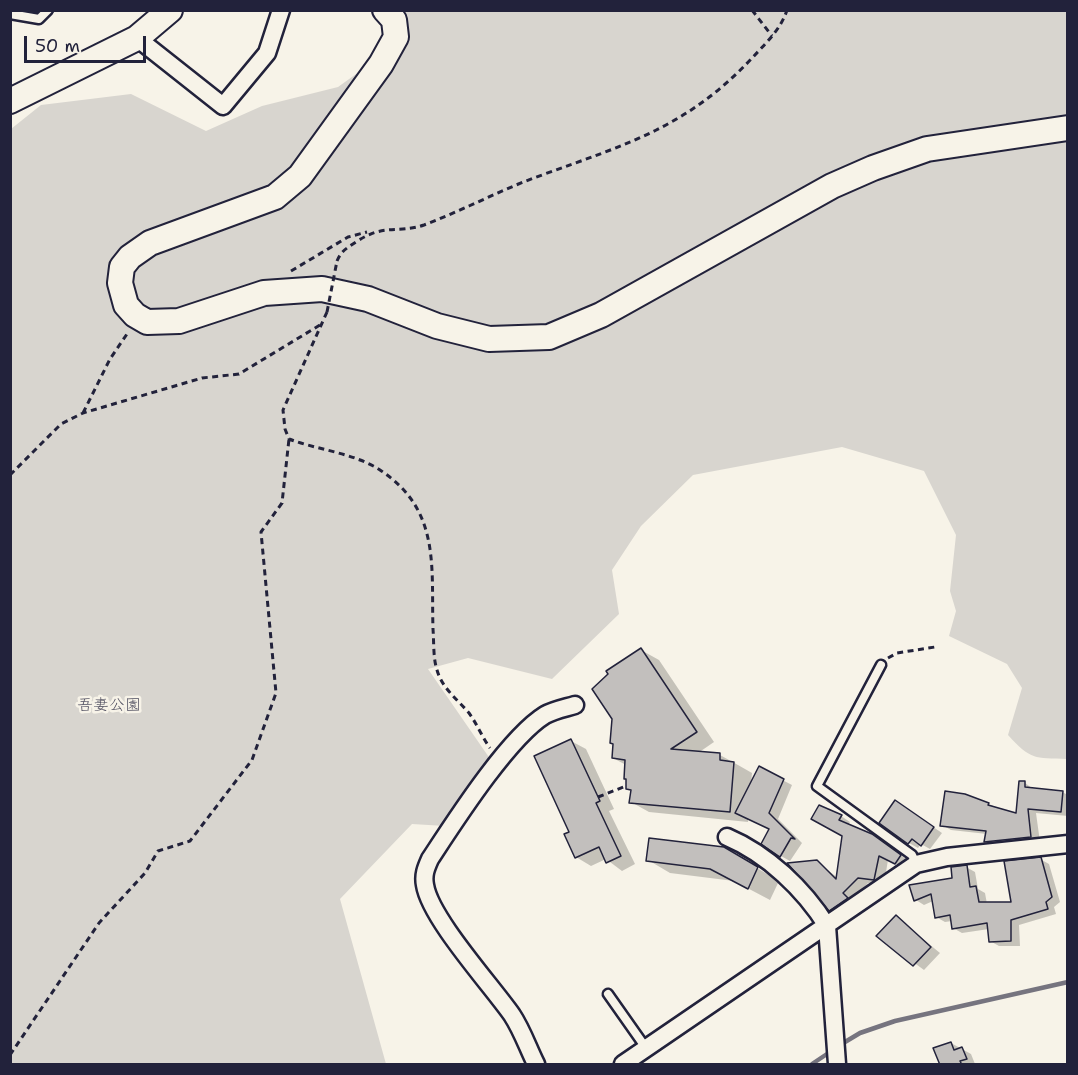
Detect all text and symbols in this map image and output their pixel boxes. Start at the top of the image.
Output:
scale bar [27,24,148,62]
text: 50 m [35,34,80,58]
park label: 吾妻公園 [77,696,141,716]

